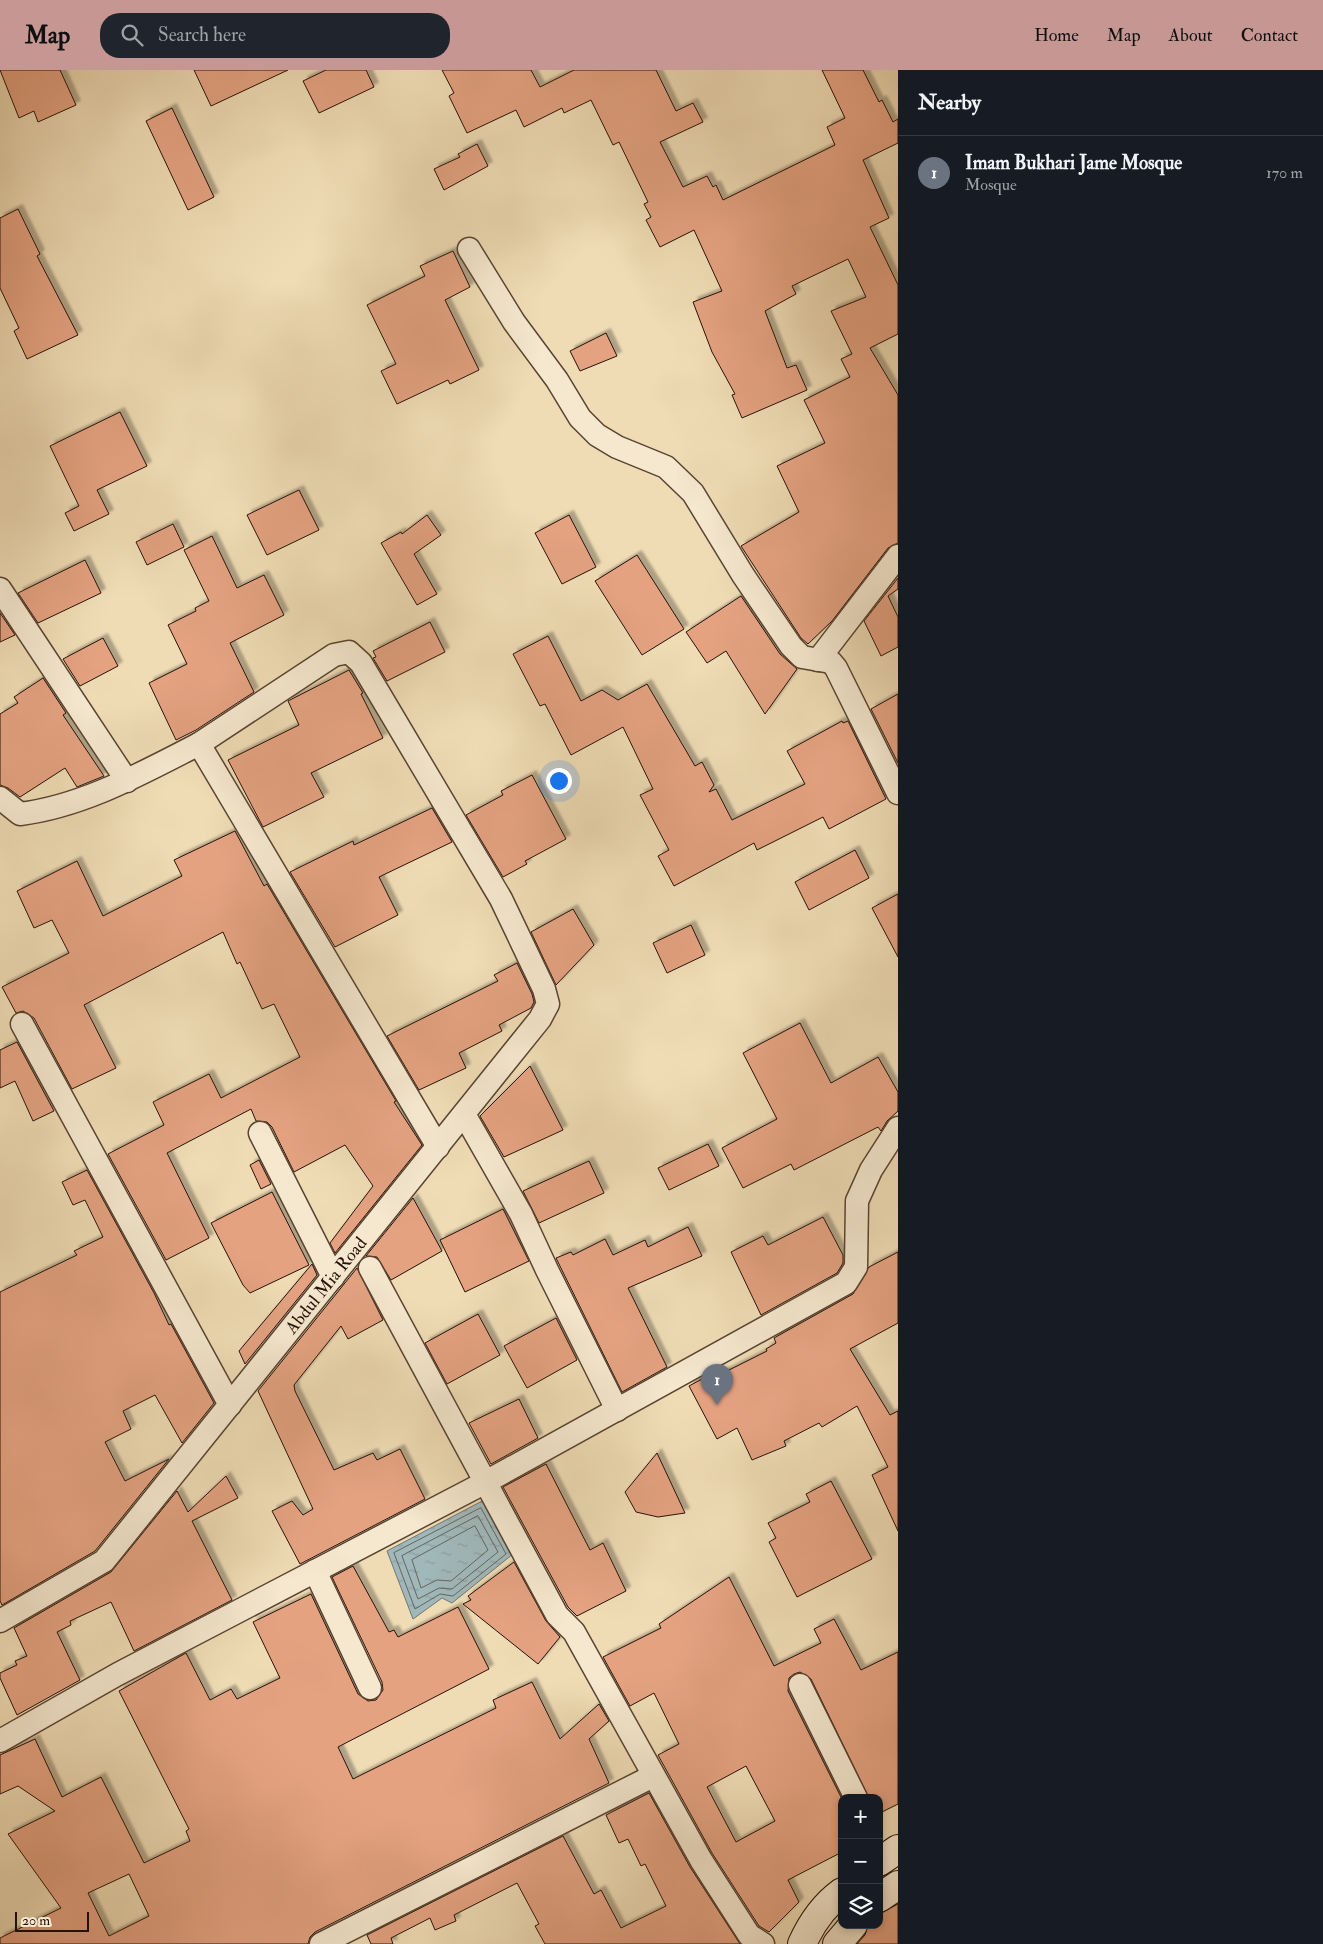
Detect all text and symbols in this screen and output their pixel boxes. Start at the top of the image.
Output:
search box [100,13,450,58]
text: Map [25,20,70,51]
icon: search [118,21,146,49]
text: Search here [158,23,246,47]
text: Home [1034,24,1079,47]
text: Map [1107,24,1141,47]
text: About [1169,24,1213,47]
text: Contact [1241,24,1298,47]
text: Nearby [918,89,981,116]
text: Imam Bukhari Jame Mosque [965,151,1182,175]
text: 1 [931,163,937,183]
text: 170 m [1266,163,1303,183]
text: Mosque [965,175,1017,195]
your location [546,768,572,794]
street label: Abdul Mia Road [280,1232,372,1339]
pin: 1 [701,1364,733,1405]
map controls [838,1794,883,1929]
button: + [838,1794,883,1839]
button: − [838,1839,883,1884]
button: layers [838,1884,883,1929]
scale bar [15,1909,89,1932]
text: 20 m [22,1912,50,1929]

